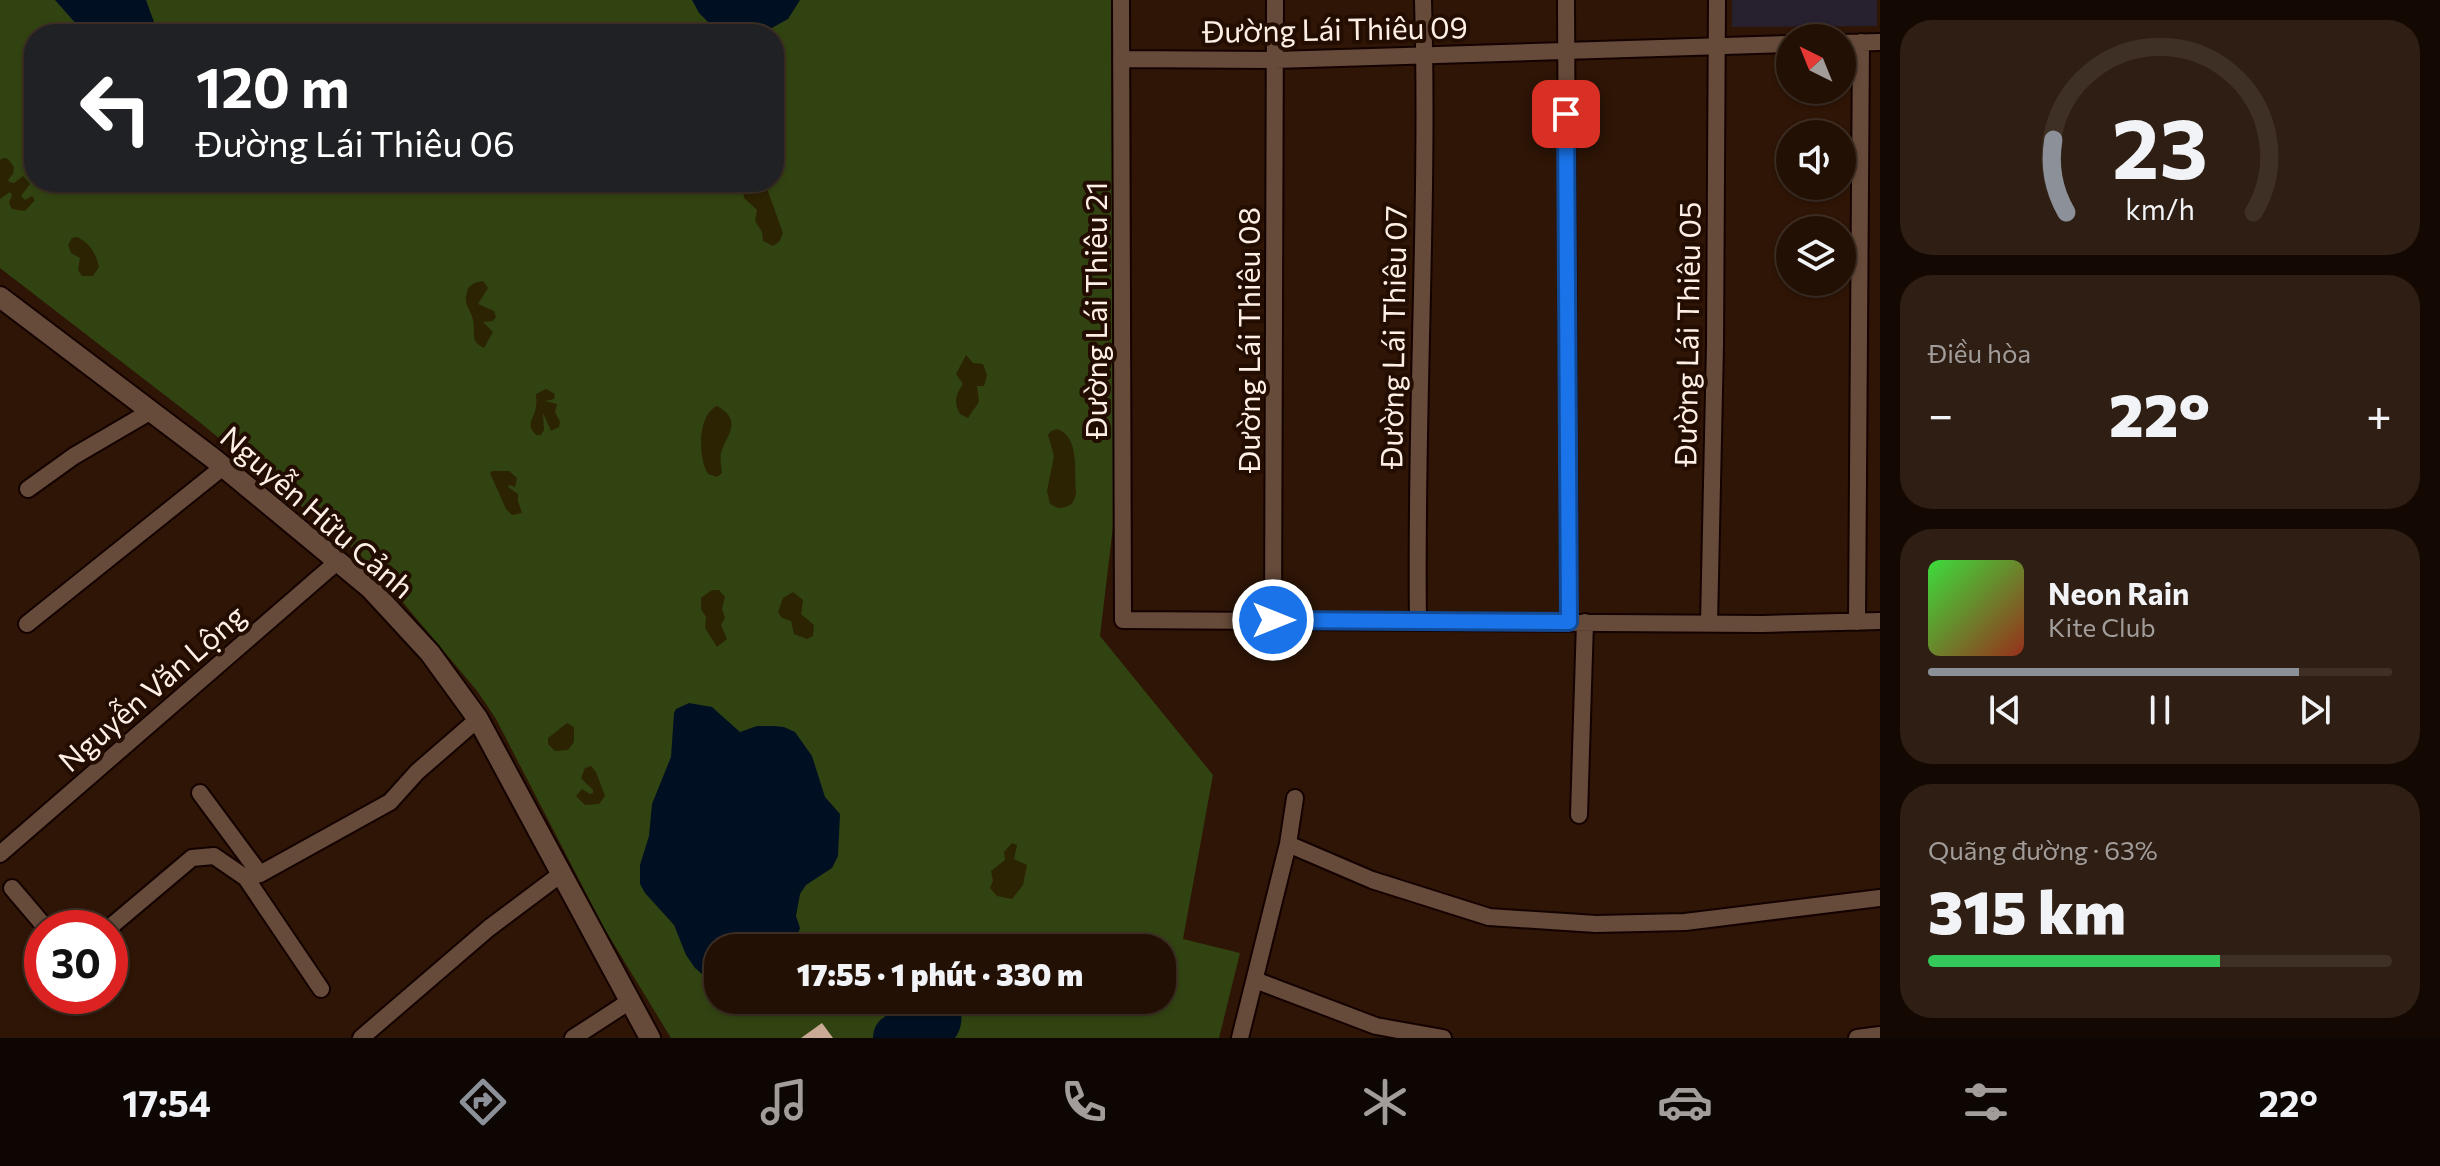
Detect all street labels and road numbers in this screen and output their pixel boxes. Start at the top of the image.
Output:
street label: Đường Lái Thiêu 09 [1201,7,1468,49]
street label: Đường Lái Thiêu 21 [1076,181,1113,440]
street label: Đường Lái Thiêu 05 [1665,201,1707,468]
street label: Đường Lái Thiêu 07 [1371,205,1413,470]
street label: Đường Lái Thiêu 08 [1229,207,1266,474]
street label: Nguyễn Hữu Cảnh [214,417,422,605]
street label: Nguyễn Văn Lộng [50,596,252,778]

